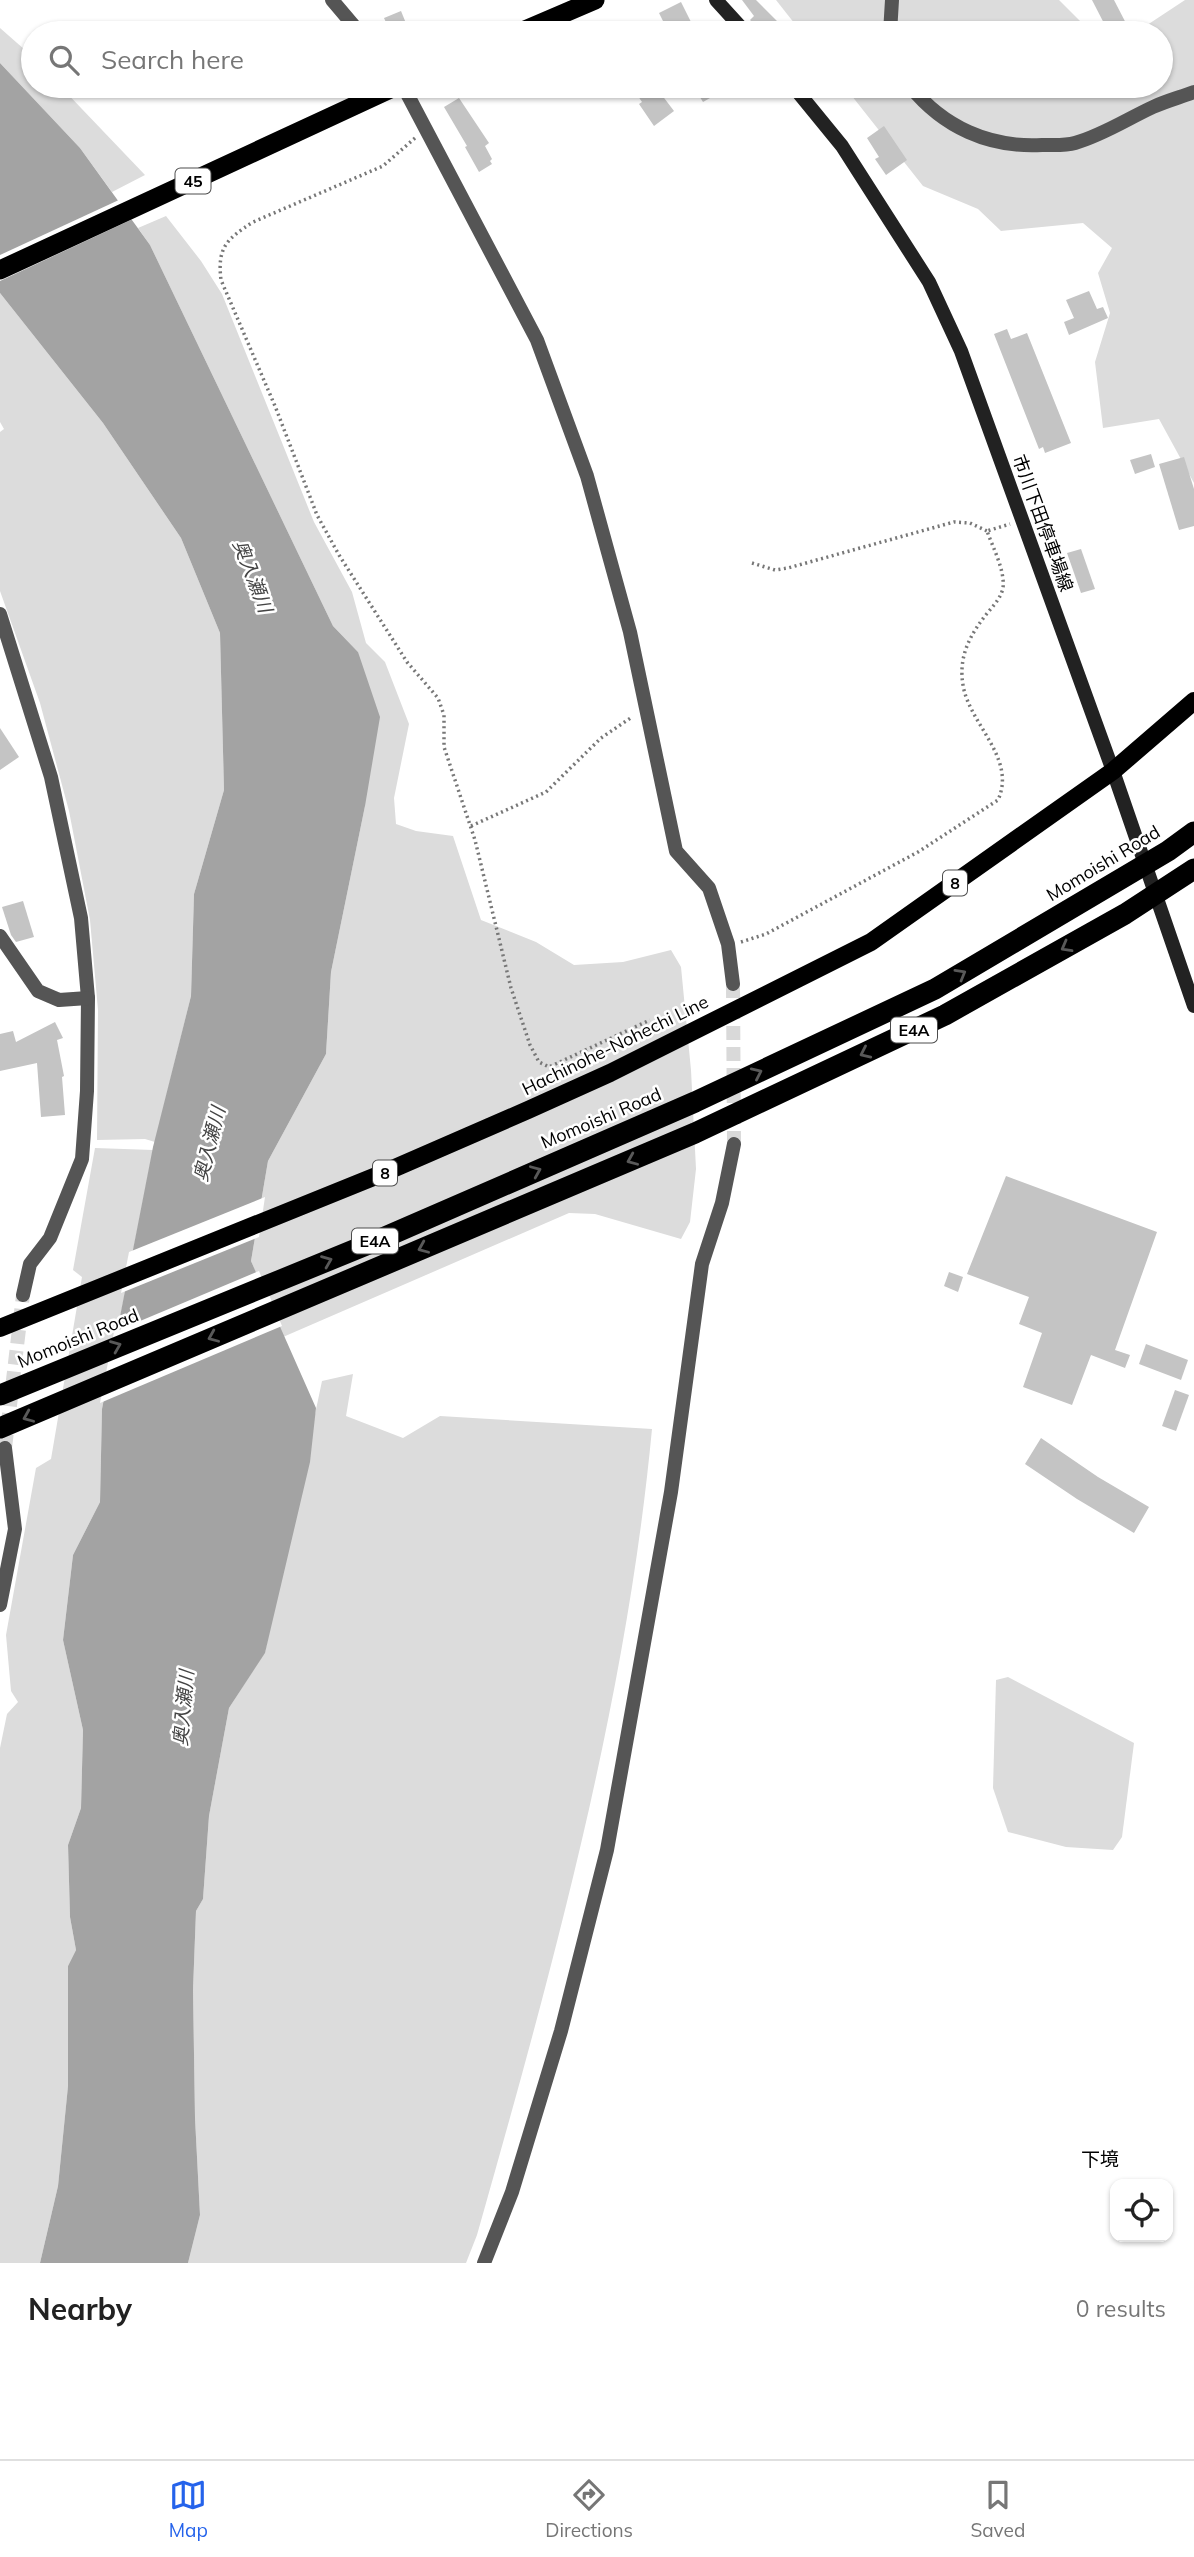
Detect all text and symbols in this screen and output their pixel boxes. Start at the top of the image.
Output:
search box [21,21,1173,98]
icon: search [45,41,83,79]
text: Search here [101,43,244,76]
road number: 45 [176,168,210,194]
street label: 市川下田停車場線 [1008,451,1078,595]
water label: 奥入瀬川 [228,536,279,618]
street label: Momoishi Road [1042,820,1164,906]
road number: 8 [943,870,967,896]
one-way arrow [1060,939,1073,952]
one-way arrow [953,969,966,982]
street label: Hachinohe-Nohechi Line [518,990,712,1100]
road number: E4A [891,1018,937,1042]
one-way arrow [860,1045,872,1059]
one-way arrow [749,1067,762,1081]
street label: Momoishi Road [537,1082,665,1154]
water label: 奥入瀬川 [188,1102,230,1184]
one-way arrow [627,1152,640,1166]
road number: 8 [373,1161,397,1186]
one-way arrow [529,1165,541,1179]
road number: E4A [352,1228,398,1254]
one-way arrow [417,1240,430,1254]
one-way arrow [320,1255,332,1269]
street label: Momoishi Road [14,1303,142,1373]
one-way arrow [208,1329,221,1343]
one-way arrow [110,1341,122,1355]
one-way arrow [23,1408,35,1422]
water label: 奥入瀬川 [168,1667,198,1747]
district label: 下境 [1081,2147,1119,2171]
map controls [1110,2179,1173,2242]
button: locate [1110,2179,1173,2242]
text: Nearby [28,2290,132,2328]
text: 0 results [1076,2294,1166,2323]
tab: Map [169,2476,208,2542]
tab: Directions [545,2476,633,2542]
tab: Saved [970,2476,1025,2542]

